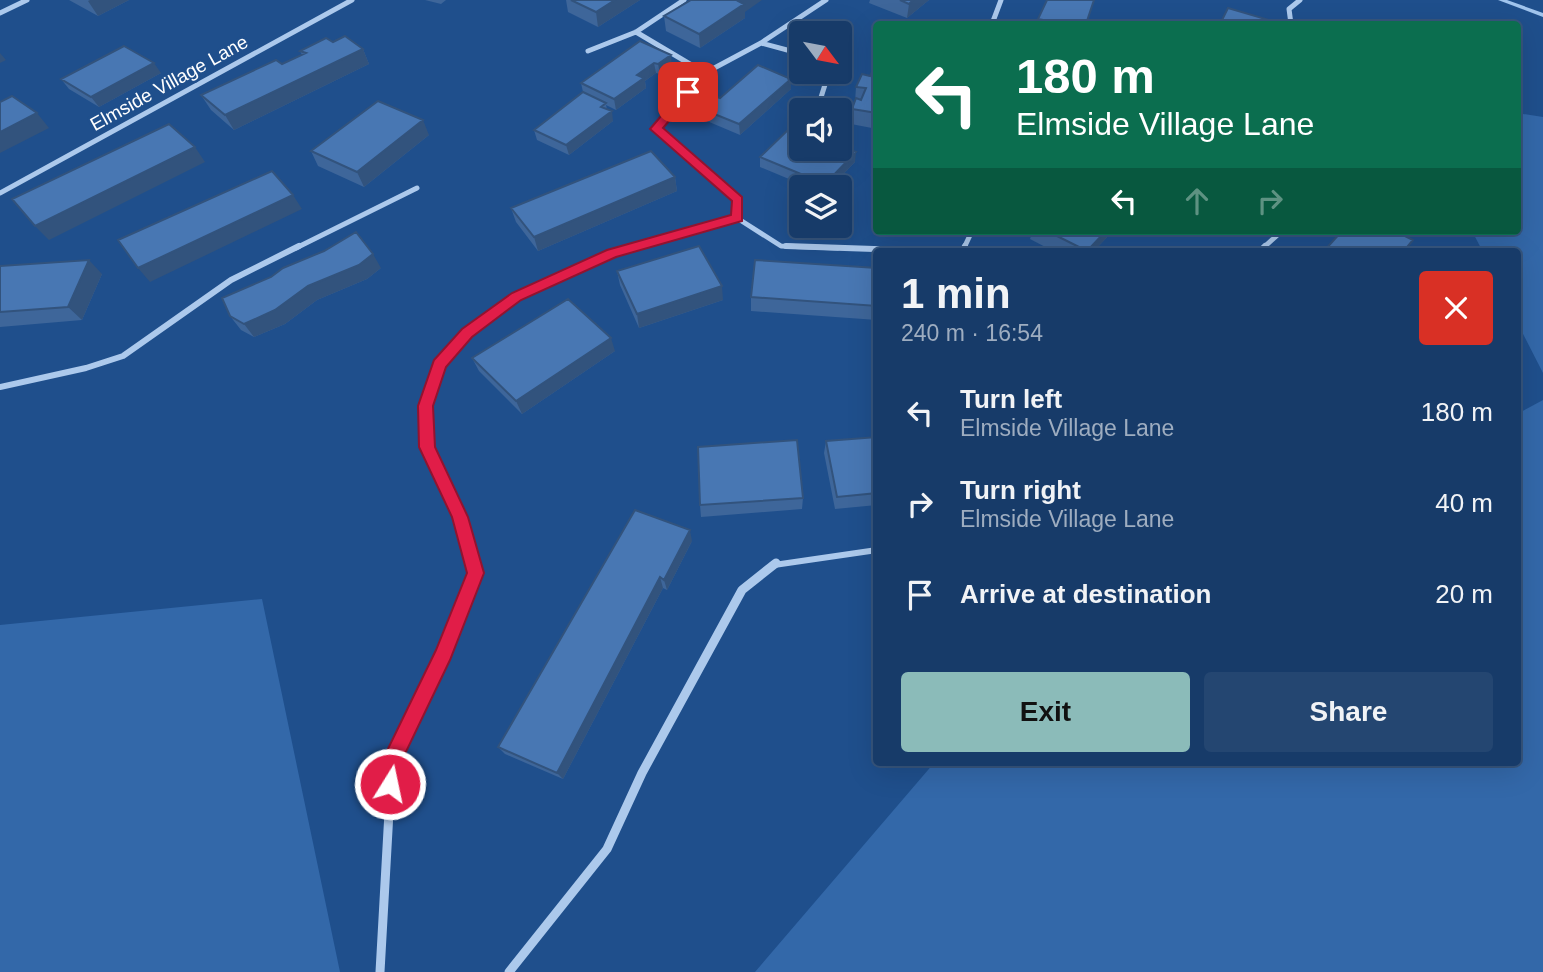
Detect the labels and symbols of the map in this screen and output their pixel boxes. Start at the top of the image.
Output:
north arrow [789,21,852,84]
street label: Elmside Village Lane [86,31,252,135]
pin [658,62,718,122]
position arrow [353,747,427,821]

